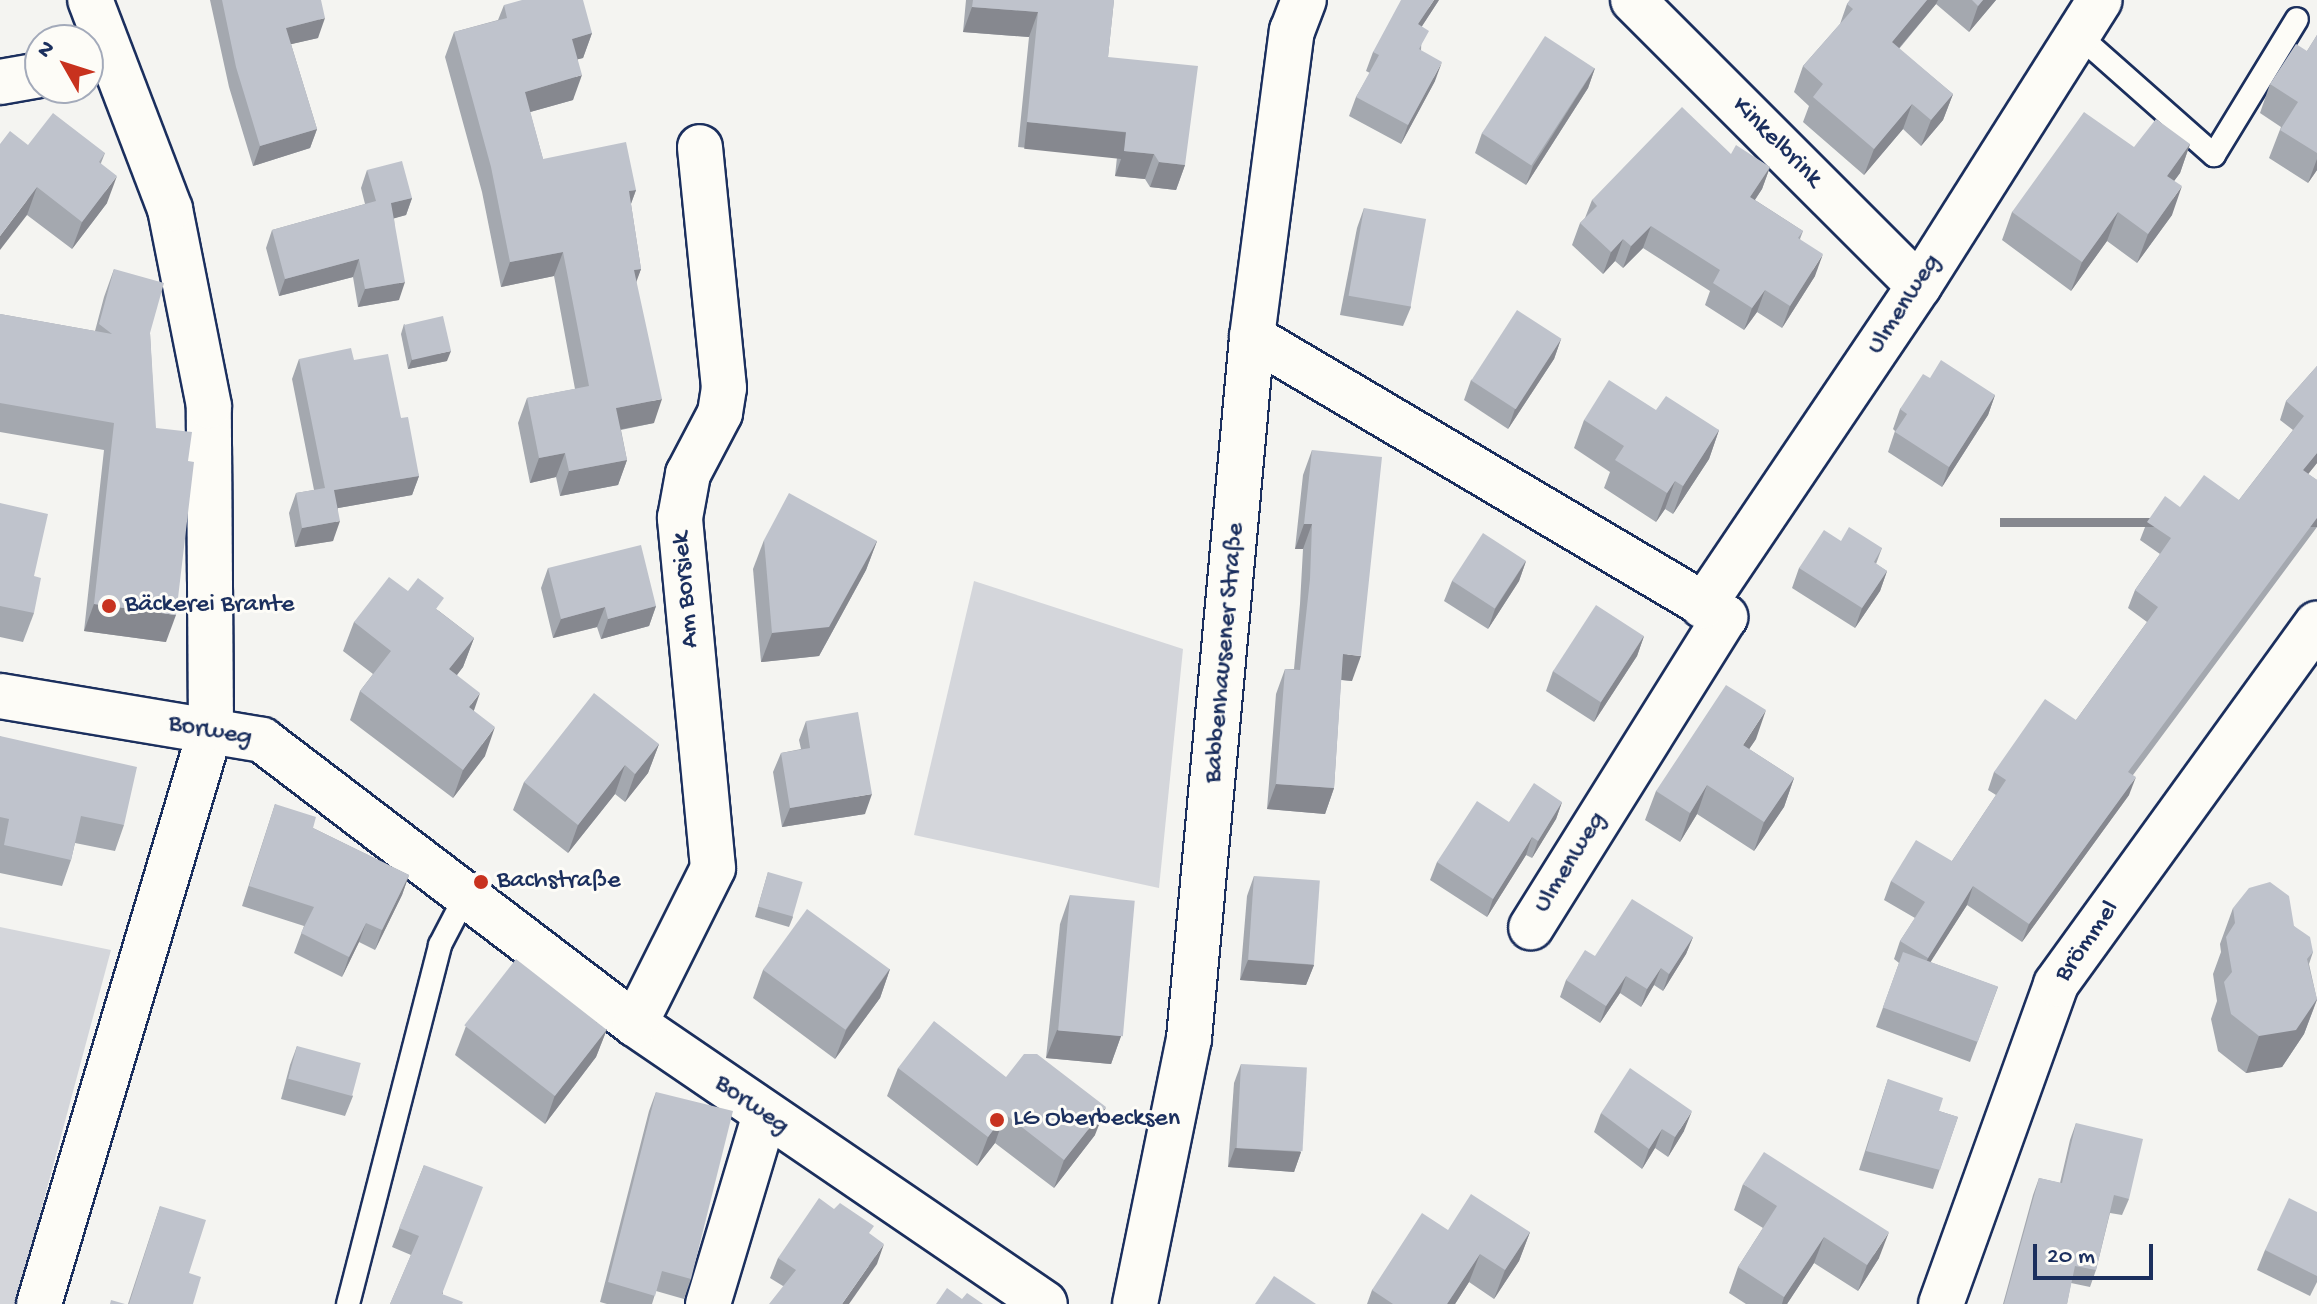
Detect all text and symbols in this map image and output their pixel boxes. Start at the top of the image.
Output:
north arrow [24,24,104,104]
text: N [32,36,62,64]
street label: Kinkelbrink [1724,91,1828,195]
street label: Ulmenweg [1861,249,1949,361]
street label: Babbenhausener Straße [1199,522,1253,784]
street label: Am Borsiek [666,531,708,649]
place label: Bäckerei Brante [125,590,294,622]
marker: Bäckerei Brante [100,597,118,615]
street label: Borweg [166,709,254,755]
street label: Ulmenweg [1528,807,1614,919]
place label: Bachstraße [497,866,621,898]
marker: Bachstraße [472,873,490,891]
street label: Brömmel [2049,895,2127,989]
street label: Borweg [708,1069,794,1143]
place label: LG Oberbecksen [1013,1104,1180,1136]
marker: LG Oberbecksen [988,1111,1006,1129]
scale bar [2037,1228,2157,1278]
text: 20 m [2047,1243,2095,1272]

